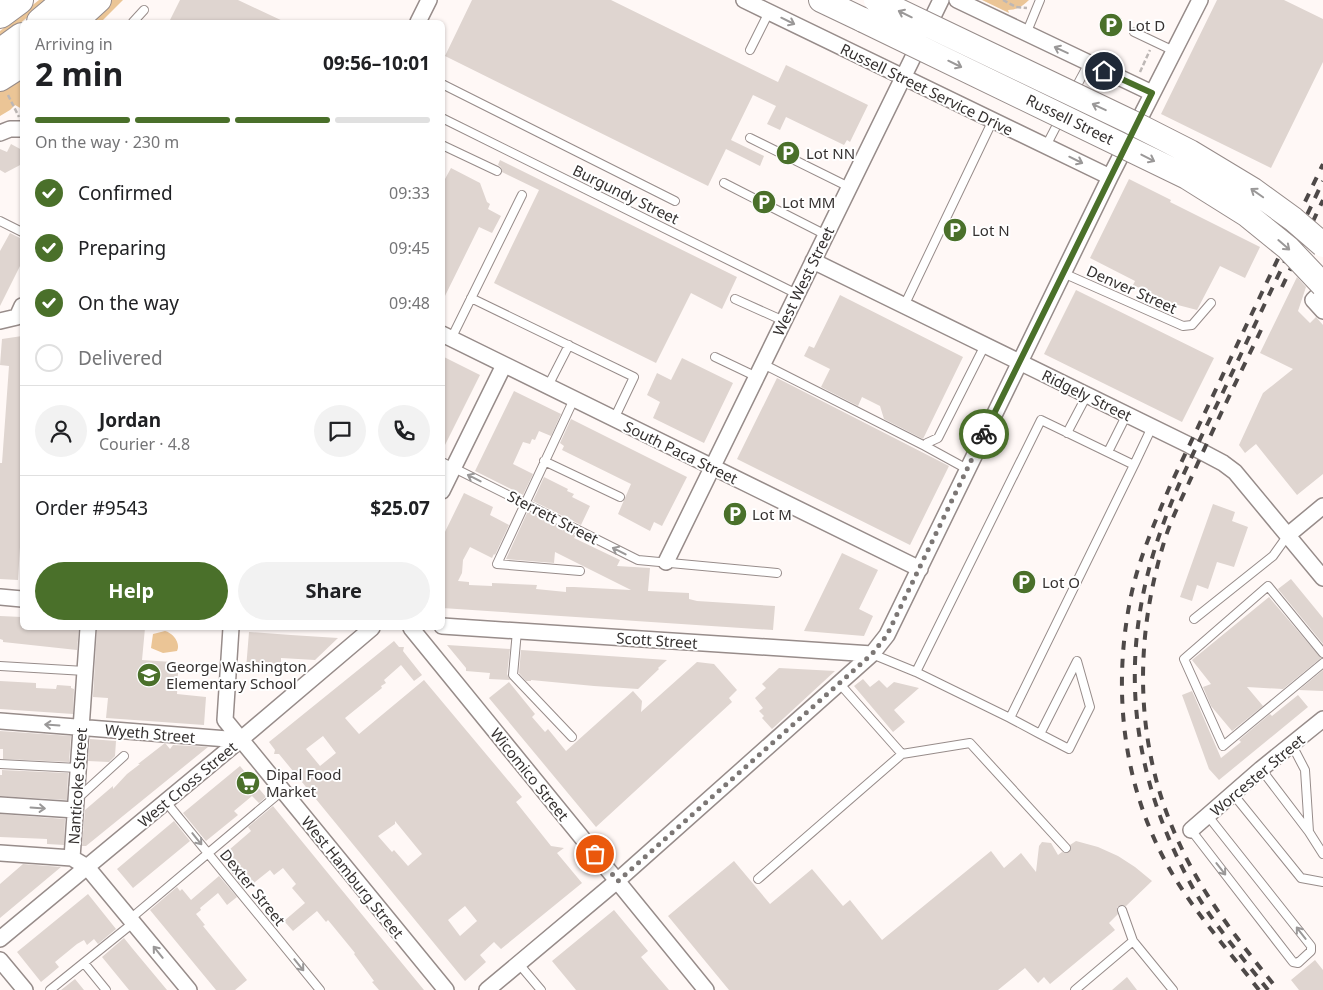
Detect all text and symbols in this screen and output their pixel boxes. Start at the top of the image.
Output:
one-way arrow [898,9,913,19]
parking icon: Lot D [1098,12,1124,38]
place label: Lot D [1128,15,1165,35]
one-way arrow [780,17,795,26]
text: Arriving in [35,33,113,55]
street label: Russell Street Service Drive [837,38,1017,140]
one-way arrow [1054,45,1069,55]
text: 09:56–10:01 [323,50,430,76]
pin [1083,50,1125,92]
text: 2 min [35,52,123,95]
icon: home [1090,57,1118,85]
one-way arrow [947,60,962,69]
street label: Russell Street [1023,89,1118,149]
one-way arrow [1092,102,1107,111]
text: On the way · 230 m [35,131,179,153]
parking icon: Lot NN [775,140,801,166]
place label: Lot NN [806,143,855,163]
one-way arrow [1141,153,1156,163]
one-way arrow [1068,156,1083,166]
street label: Burgundy Street [570,160,683,229]
icon: check [35,179,63,207]
text: Confirmed [78,180,173,206]
text: 09:33 [389,182,430,204]
one-way arrow [1250,188,1264,198]
parking icon: Lot MM [751,189,777,215]
place label: Lot MM [782,192,835,212]
parking icon: Lot N [942,217,968,243]
place label: Lot N [972,220,1010,240]
street label: West West Street [768,223,838,339]
icon: check [35,234,63,262]
text: Preparing [78,235,166,261]
text: 09:45 [389,237,430,259]
one-way arrow [1278,240,1291,251]
street label: Denver Street [1084,260,1181,318]
icon: check [35,289,63,317]
text: On the way [78,290,179,316]
text: 09:48 [389,292,430,314]
text: Delivered [78,345,163,371]
street label: Ridgely Street [1039,365,1136,426]
button: person [35,405,87,457]
button: chat [314,405,366,457]
button: phone [378,405,430,457]
text: Jordan [99,407,161,433]
courier [959,409,1009,459]
street label: South Paca Street [621,416,742,488]
icon: bike [970,420,998,448]
text: Courier · 4.8 [99,433,190,455]
one-way arrow [467,473,482,482]
street label: Sterrett Street [504,486,602,549]
text: Order #9543 [35,495,148,521]
text: $25.07 [370,495,430,521]
parking icon: Lot M [722,501,748,527]
place label: Lot M [752,504,792,524]
one-way arrow [612,546,627,556]
button: Help [35,562,228,620]
button: Share [238,562,430,620]
parking icon: Lot O [1011,569,1037,595]
place label: Lot O [1042,572,1080,592]
street label: Scott Street [616,627,699,653]
place label: George Washington Elementary School [166,656,307,693]
school or university icon: George Washington Elementary School [136,662,162,688]
street label: Wyeth Street [104,719,197,747]
one-way arrow [44,721,60,730]
street label: Wicomico Street [486,723,574,825]
street label: Nanticoke Street [63,726,91,845]
street label: Worcester Street [1206,729,1309,820]
street label: West Cross Street [133,736,241,831]
place label: Dipal Food Market [266,764,341,801]
supermarket icon: Dipal Food Market [235,770,261,796]
one-way arrow [29,803,45,812]
street label: West Hamburg Street [297,812,409,943]
one-way arrow [191,833,202,846]
pin [574,833,616,875]
icon: bag [581,840,609,868]
street label: Dexter Street [216,845,290,930]
one-way arrow [1216,862,1227,875]
one-way arrow [1295,926,1306,939]
one-way arrow [152,946,163,959]
one-way arrow [294,959,305,972]

